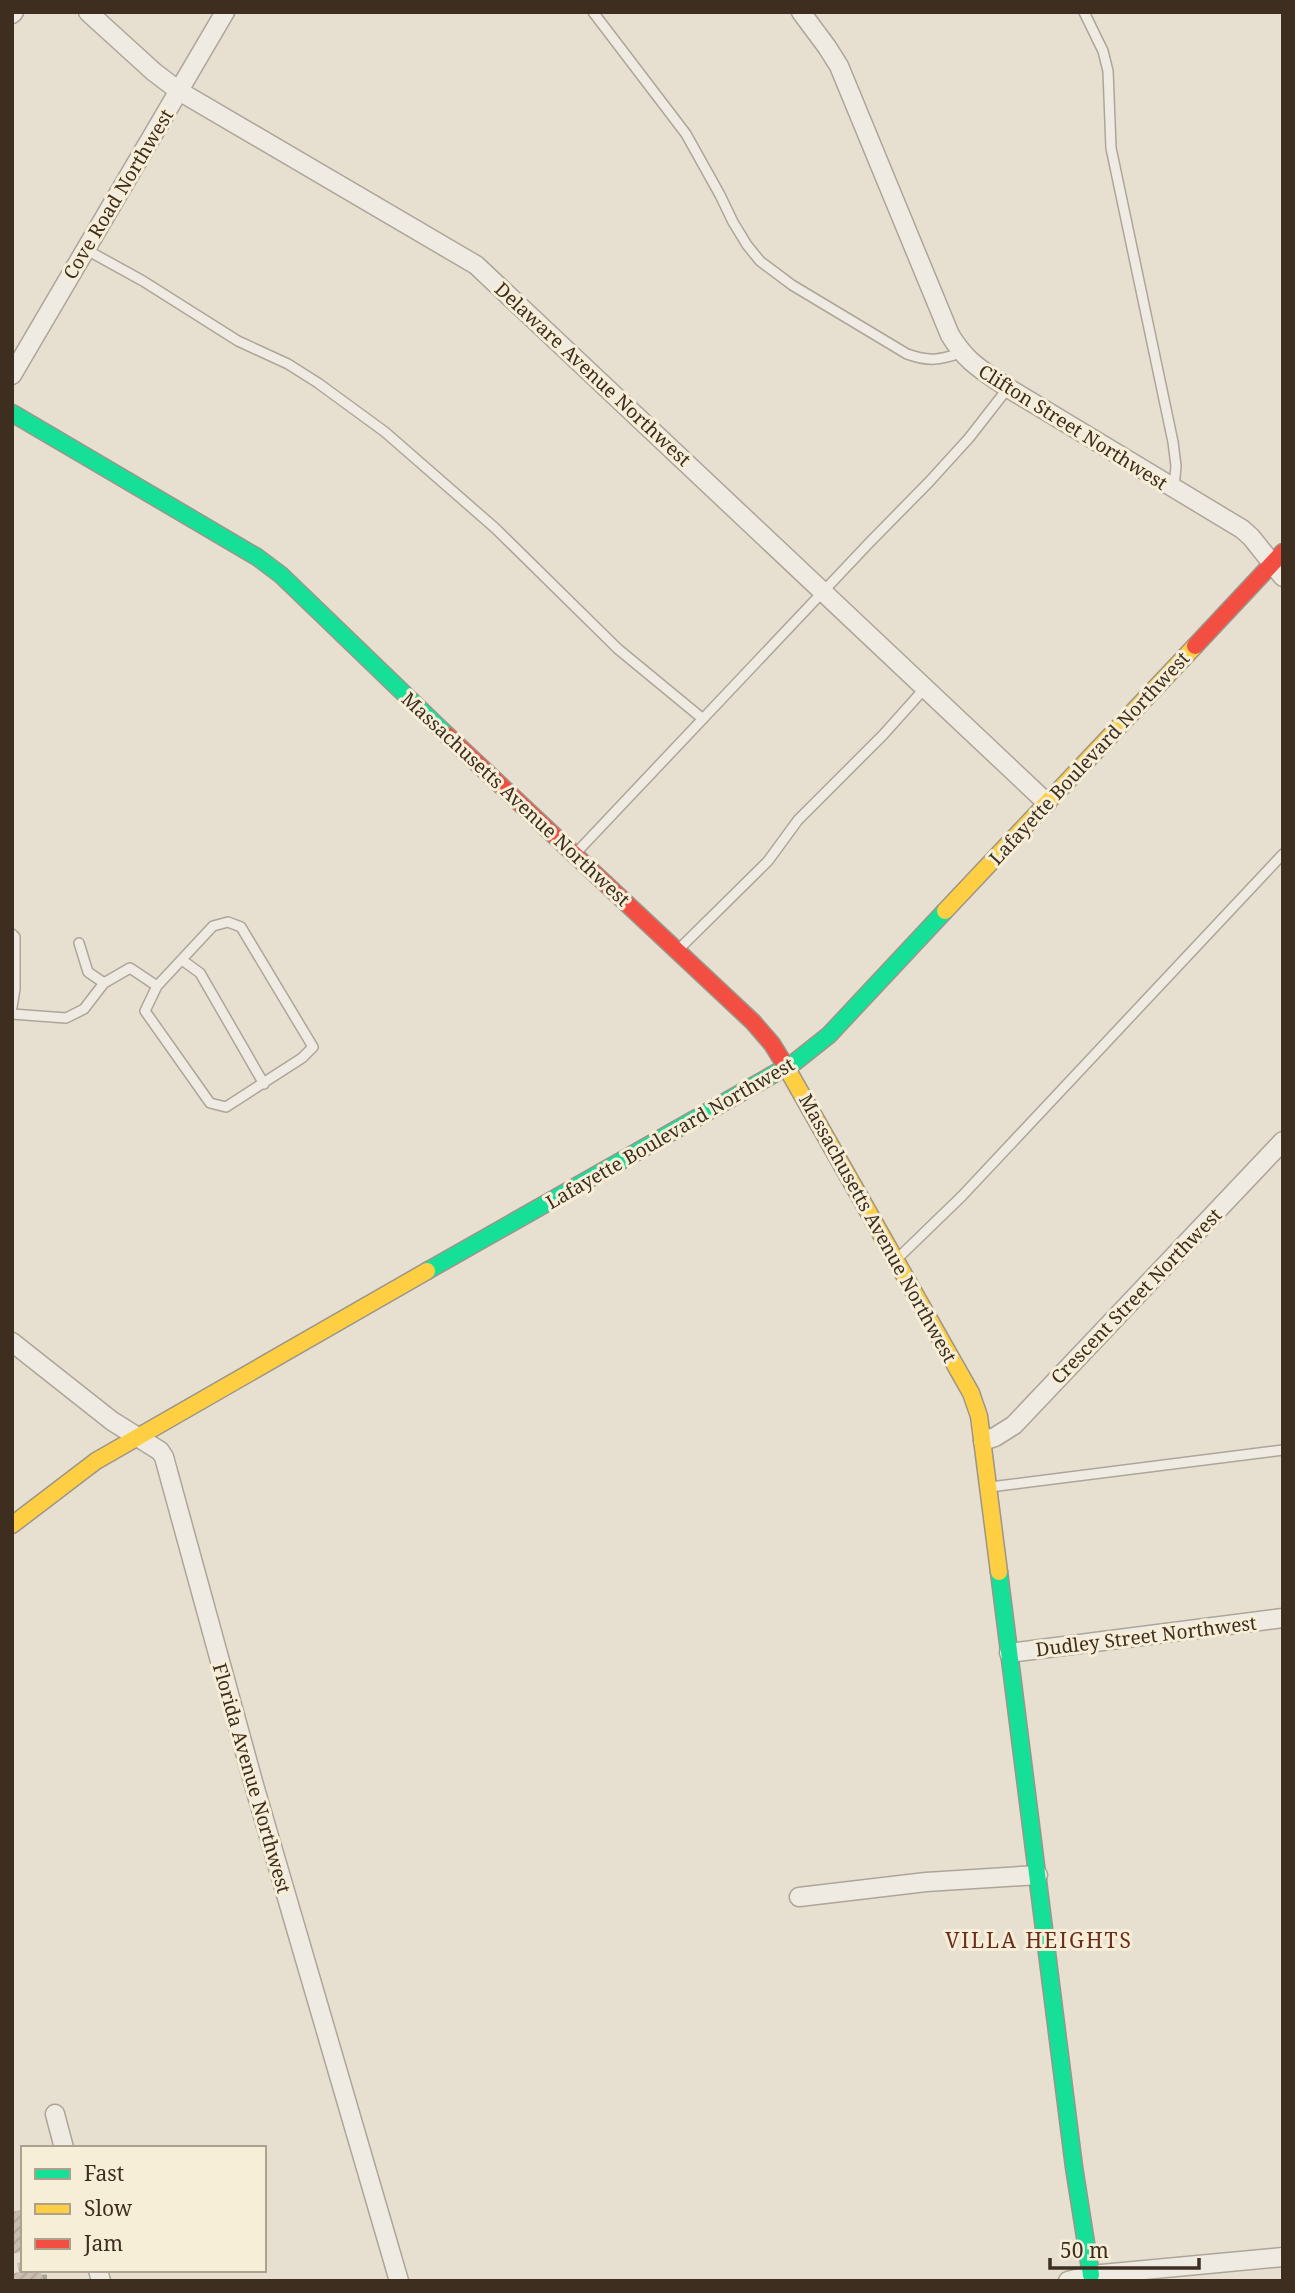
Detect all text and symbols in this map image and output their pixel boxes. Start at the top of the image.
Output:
street label: Cove Road Northwest [57,104,179,284]
street label: Delaware Avenue Northwest [489,276,697,472]
street label: Clifton Street Northwest [974,358,1173,496]
street label: Lafayette Boulevard Northwest [983,645,1195,870]
street label: Massachusetts Avenue Northwest [396,686,636,912]
street label: Lafayette Boulevard Northwest [541,1051,799,1215]
street label: Massachusetts Avenue Northwest [793,1089,963,1367]
street label: Crescent Street Northwest [1045,1202,1227,1390]
street label: Dudley Street Northwest [1034,1610,1258,1662]
street label: Florida Avenue Northwest [207,1660,297,1896]
district label: VILLA HEIGHTS [945,1926,1133,1954]
legend [21,2146,266,2272]
text: Fast [84,2159,124,2187]
text: Slow [84,2194,133,2222]
scale bar [1050,2226,1199,2270]
text: Jam [83,2229,123,2257]
text: 50 m [1060,2236,1109,2264]

